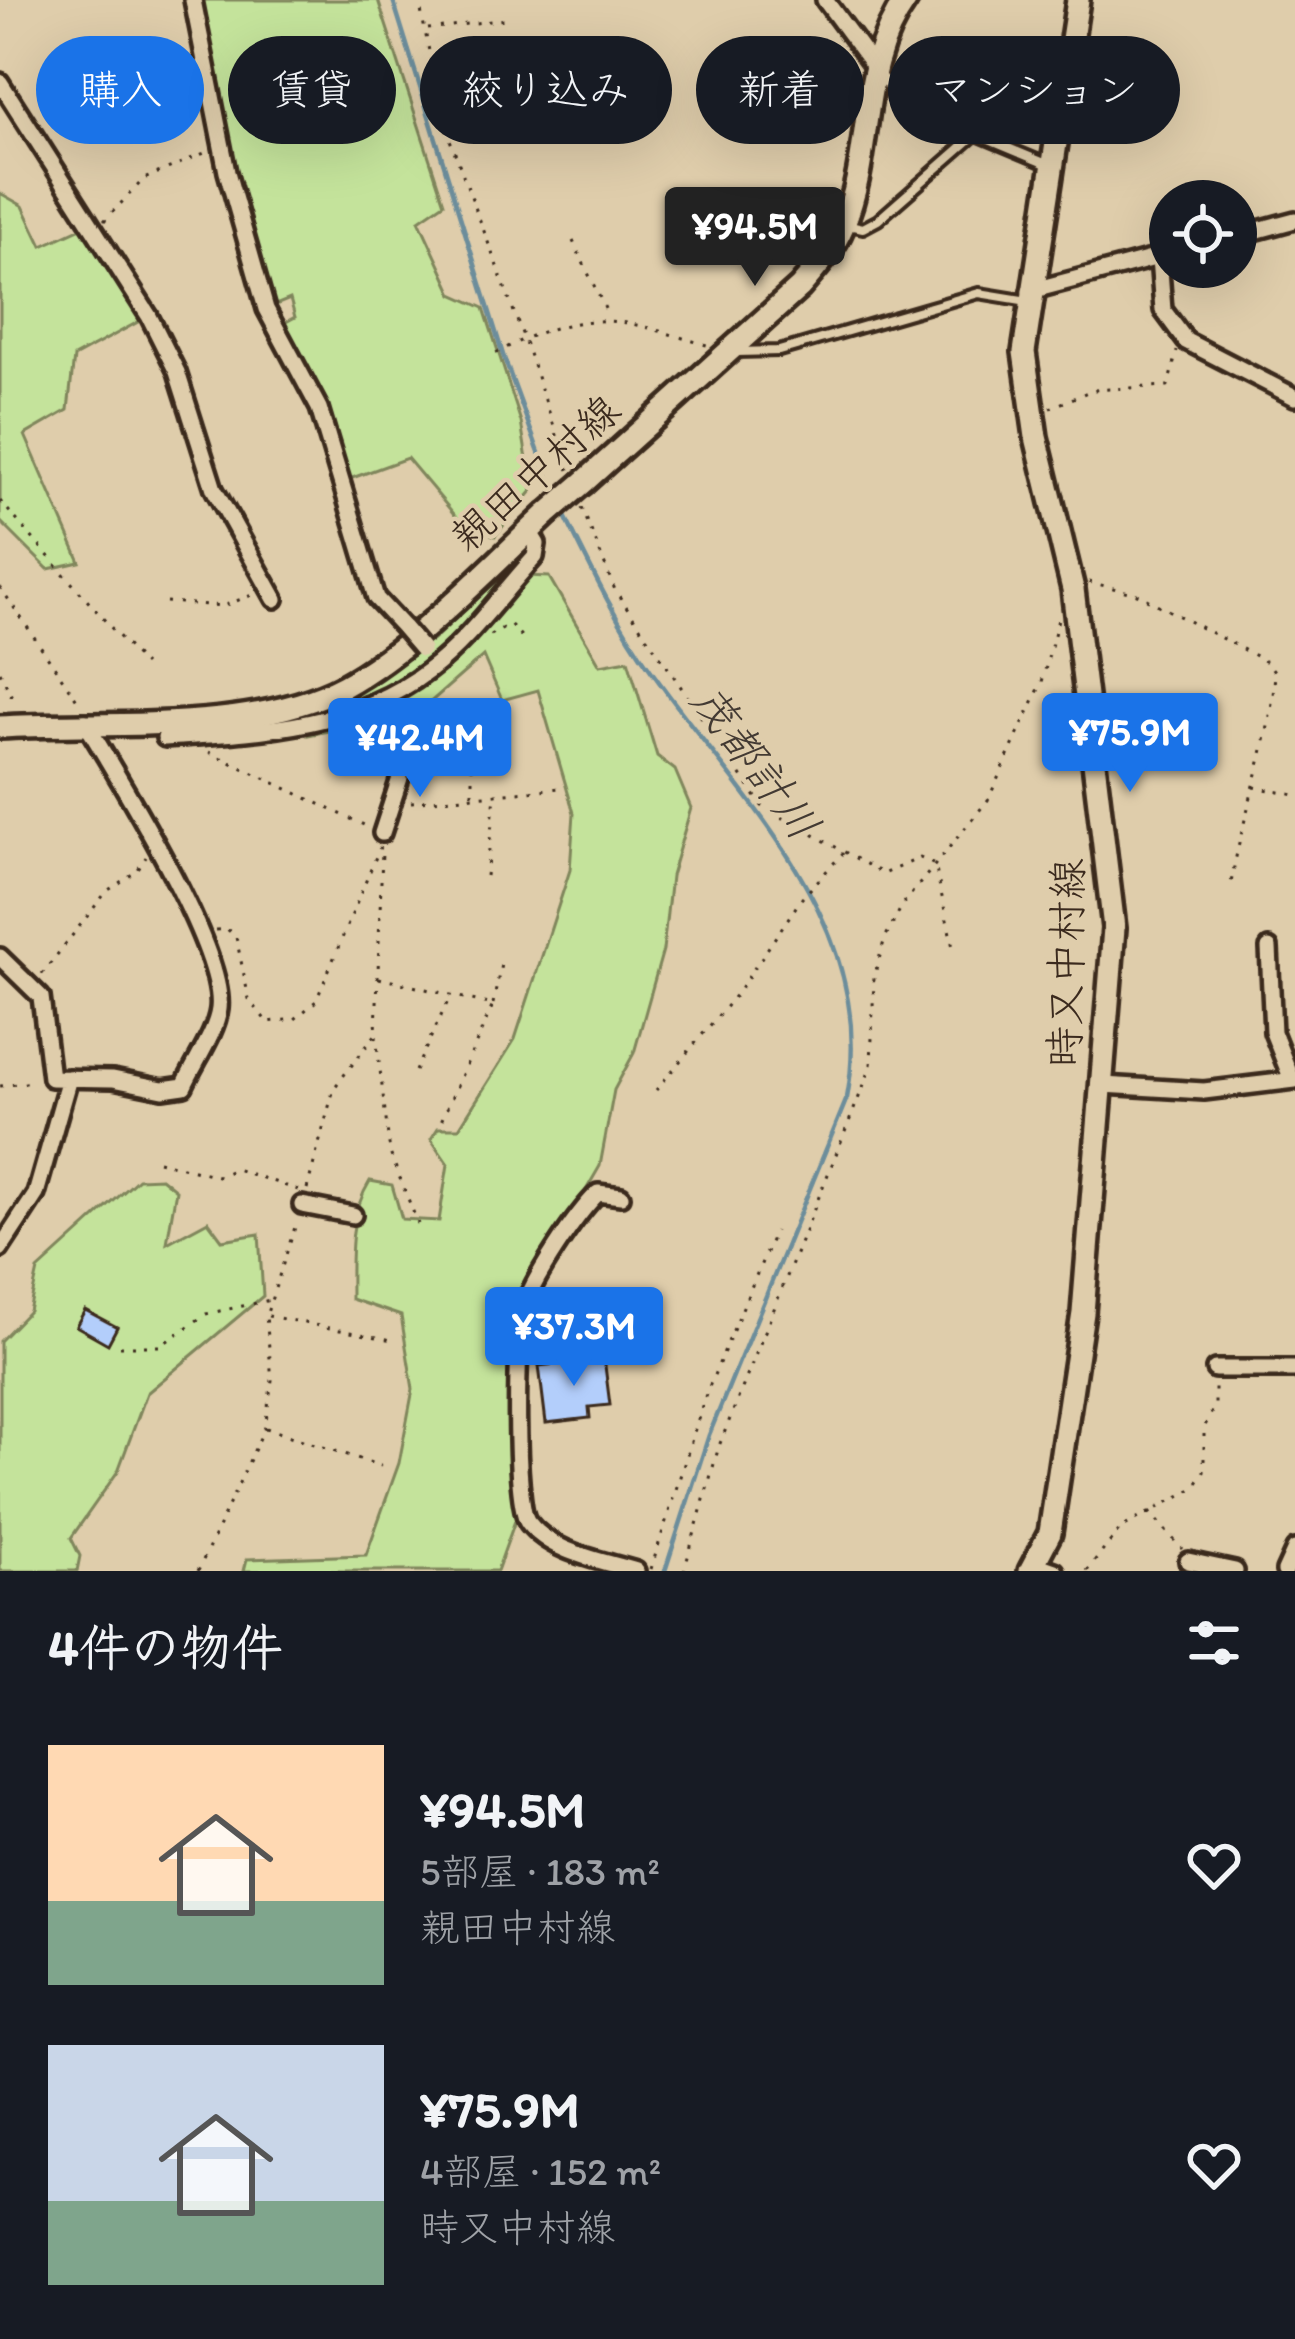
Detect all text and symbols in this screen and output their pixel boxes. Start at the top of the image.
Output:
chip: 購入 [36,36,204,144]
chip: 賃貸 [228,36,396,144]
chip: 絞り込み [420,36,672,144]
chip: 新着 [696,36,864,144]
chip: マンション [888,36,1180,144]
map controls [1149,180,1257,288]
button: locate [1149,180,1257,288]
pin: ¥94.5M [657,187,853,289]
text: ¥94.5M [692,202,818,249]
street label: 親田中村線 [440,384,630,562]
water label: 茂都計川 [680,674,832,850]
pin: ¥75.9M [1032,693,1228,795]
pin: ¥42.4M [322,698,518,800]
text: ¥75.9M [1069,708,1191,755]
text: ¥42.4M [355,713,485,760]
street label: 時又中村線 [1039,858,1093,1068]
pin: ¥37.3M [476,1287,672,1389]
text: ¥37.3M [512,1302,636,1349]
icon: filters [1181,1610,1247,1676]
text: 4件の物件 [48,1617,283,1678]
text: ¥94.5M [420,1779,585,1840]
icon: home [144,1793,288,1937]
icon: heart [1181,1832,1247,1898]
text: 5部屋 · 183 m² [420,1848,660,1895]
text: 親田中村線 [420,1904,615,1951]
text: ¥75.9M [420,2079,580,2140]
icon: home [144,2093,288,2237]
icon: heart [1181,2132,1247,2198]
text: 4部屋 · 152 m² [420,2148,661,2195]
text: 時又中村線 [420,2204,615,2251]

